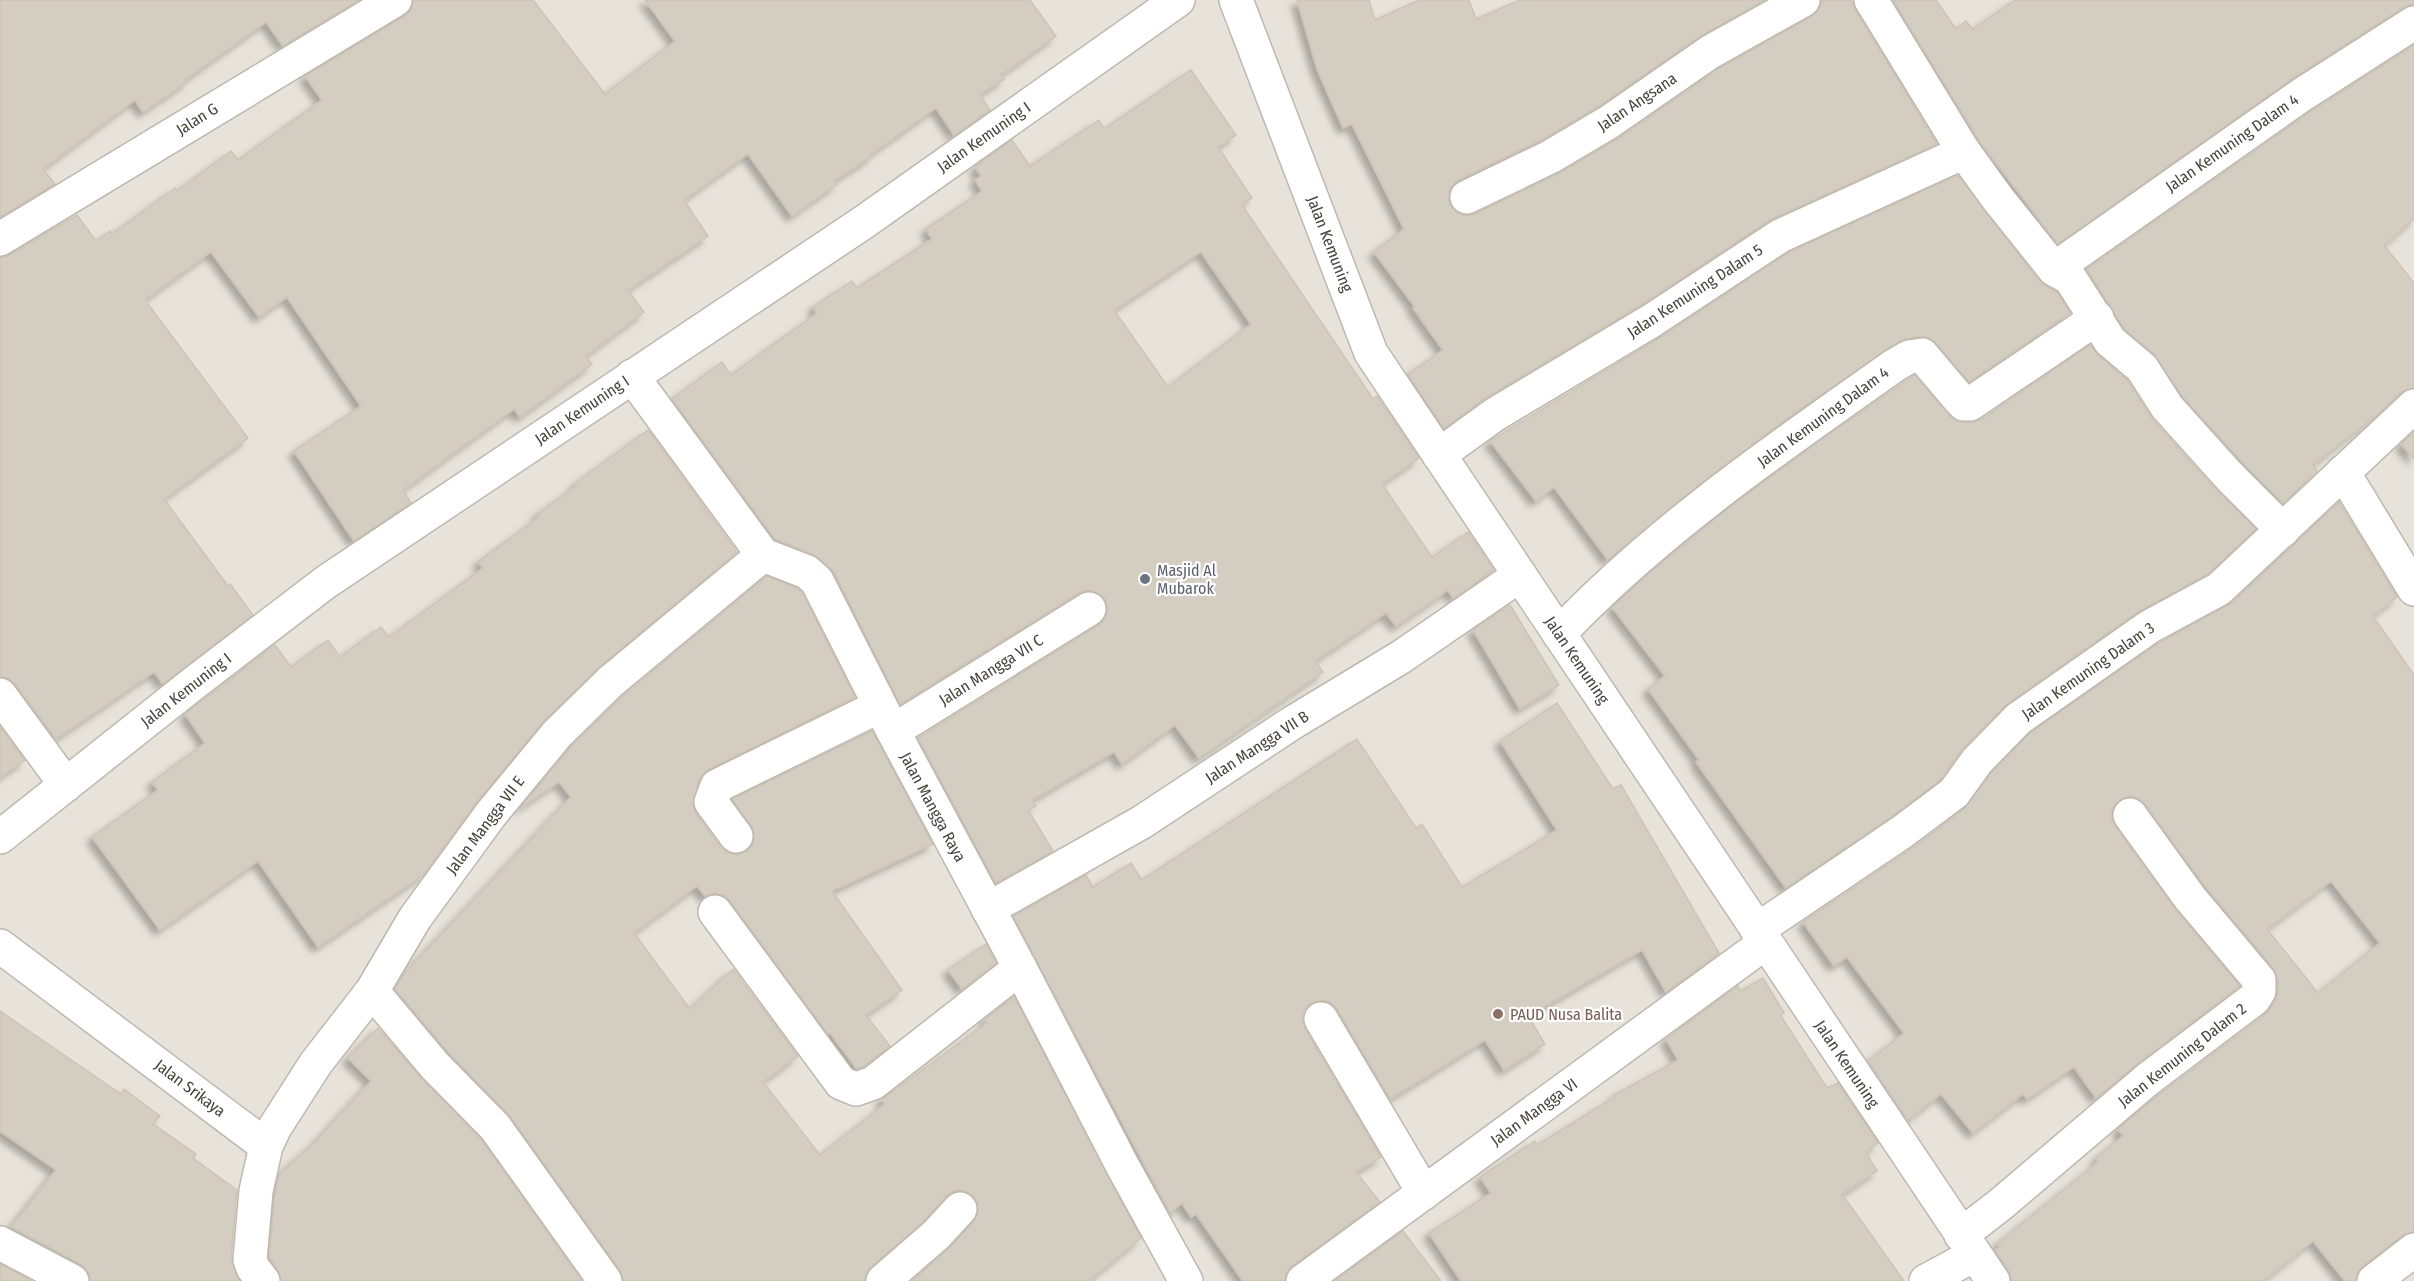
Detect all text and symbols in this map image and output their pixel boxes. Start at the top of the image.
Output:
street label: Jalan Angsana [1594,69,1680,135]
street label: Jalan Kemuning Dalam 4 [2162,90,2302,196]
street label: Jalan Kemuning I [934,98,1034,176]
street label: Jalan G [173,99,221,139]
street label: Jalan Kemuning [1303,193,1357,295]
street label: Jalan Kemuning Dalam 5 [1624,240,1766,342]
street label: Jalan Kemuning Dalam 4 [1754,363,1893,471]
street label: Jalan Kemuning I [531,372,633,448]
place label: Masjid Al Mubarok [1157,561,1216,598]
marker: Masjid Al Mubarok [1138,572,1152,586]
street label: Jalan Kemuning [1541,613,1614,708]
street label: Jalan Kemuning Dalam 3 [2018,618,2158,724]
street label: Jalan Mangga VII C [936,631,1046,709]
street label: Jalan Kemuning I [137,649,235,731]
street label: Jalan Mangga VII B [1202,706,1312,787]
street label: Jalan Mangga Raya [896,749,970,865]
street label: Jalan Mangga VII E [442,772,528,878]
street label: Jalan Kemuning Dalam 2 [2114,999,2250,1111]
place label: PAUD Nusa Balita [1510,1005,1622,1024]
marker: PAUD Nusa Balita [1491,1007,1505,1021]
street label: Jalan Kemuning [1811,1017,1884,1112]
street label: Jalan Srikaya [151,1055,229,1121]
street label: Jalan Mangga VI [1487,1074,1581,1150]

